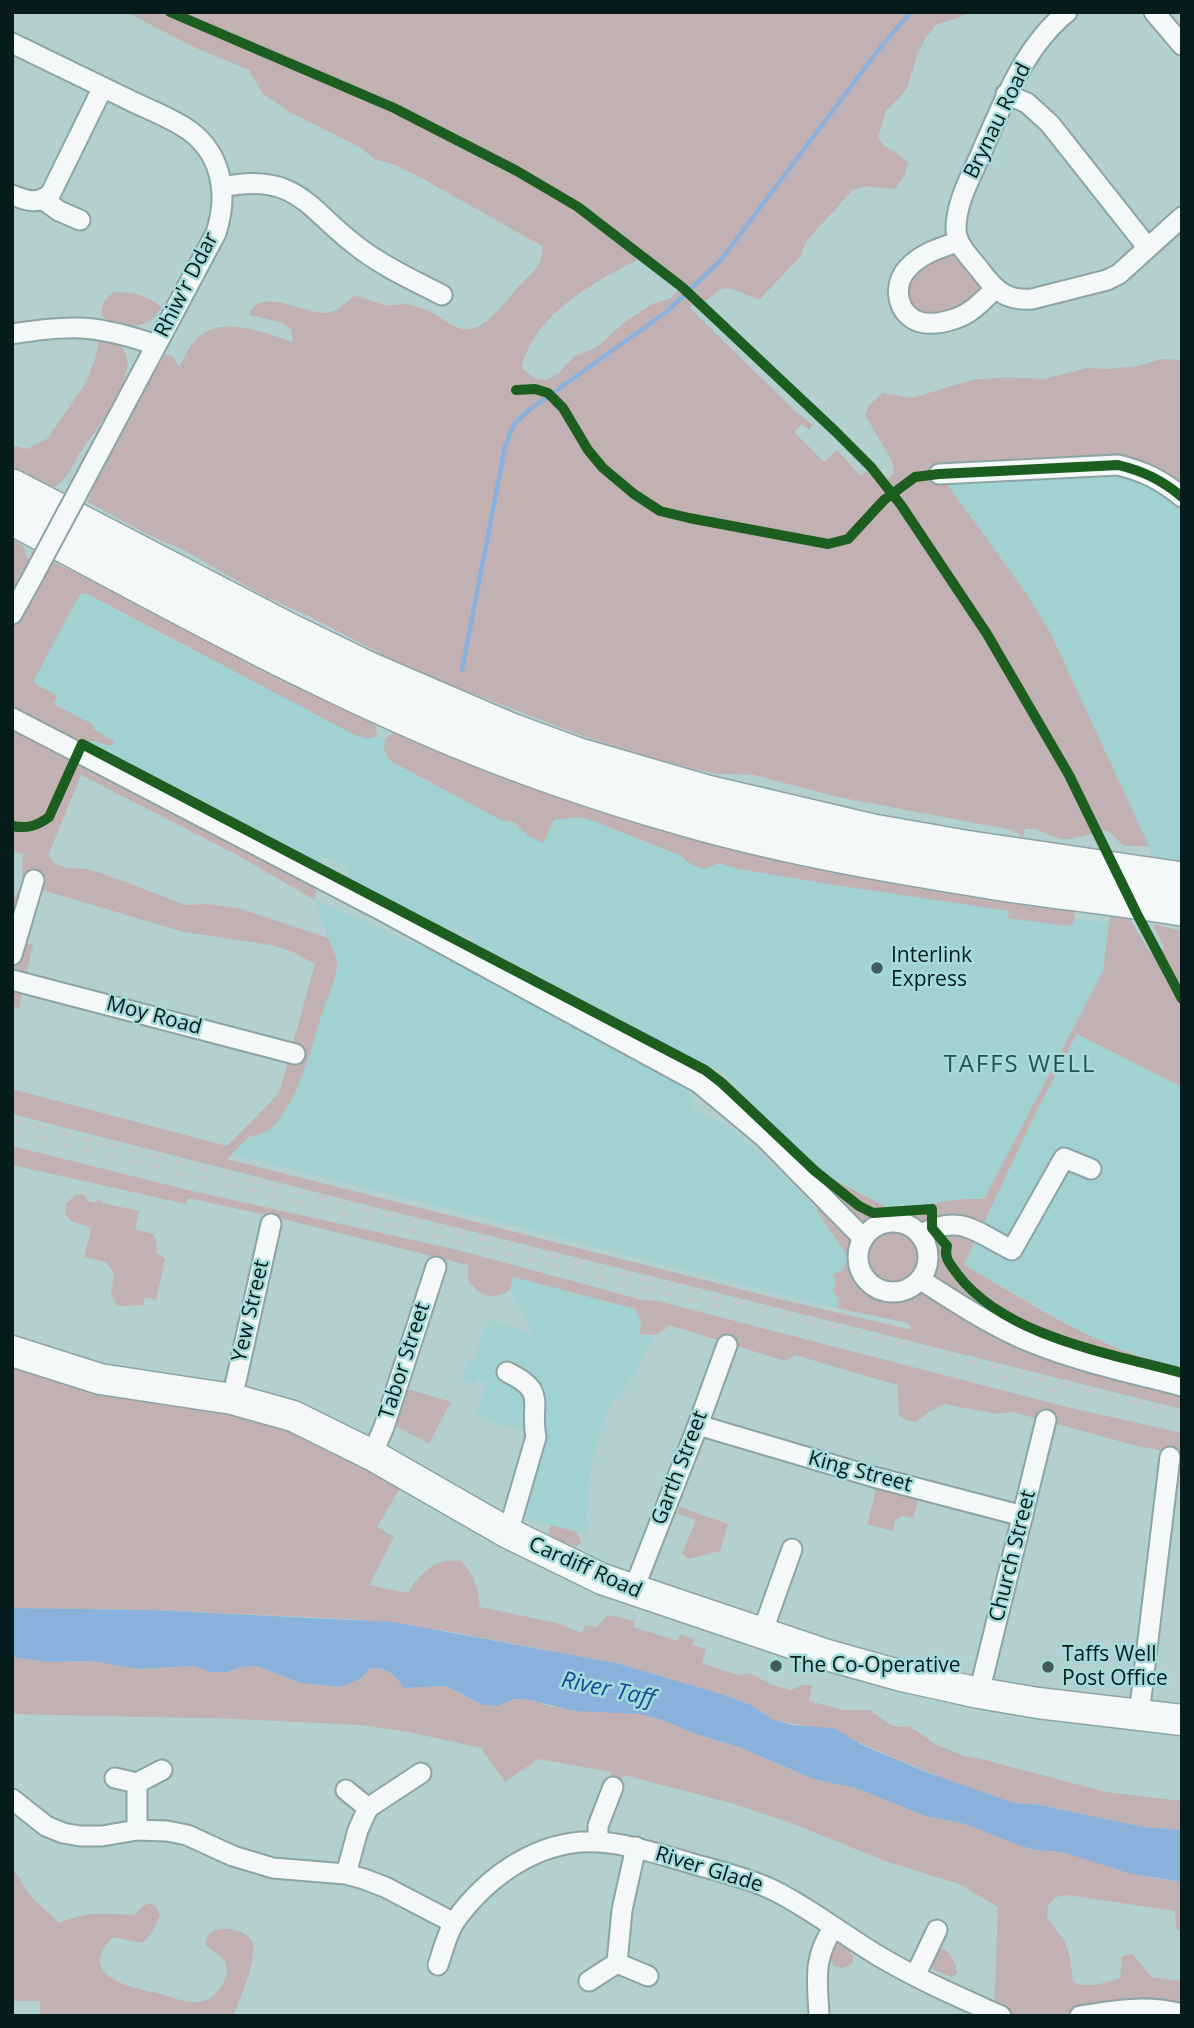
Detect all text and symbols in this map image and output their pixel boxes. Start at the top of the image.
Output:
street label: Brynau Road [959,59,1037,183]
street label: Rhiw'r Ddar [150,228,224,342]
place label: Interlink Express [891,943,972,993]
marker: Interlink Express [869,960,885,976]
street label: Moy Road [104,991,204,1041]
district label: TAFFS WELL [945,1051,1095,1079]
street label: Yew Street [227,1258,275,1364]
street label: Tabor Street [374,1299,436,1423]
street label: Garth Street [647,1407,713,1529]
street label: King Street [805,1446,915,1498]
street label: Church Street [984,1488,1042,1624]
street label: Cardiff Road [524,1532,646,1604]
place label: Taffs Well Post Office [1062,1642,1168,1692]
place label: The Co-Operative [790,1653,961,1679]
marker: The Co-Operative [768,1658,784,1674]
marker: Taffs Well Post Office [1040,1659,1056,1675]
water label: River Taff [559,1667,657,1713]
street label: River Glade [652,1842,766,1898]

